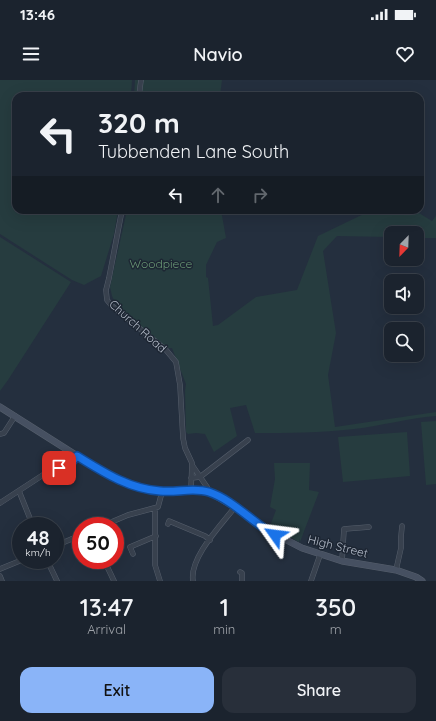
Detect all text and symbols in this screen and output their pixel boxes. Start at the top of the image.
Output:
text: 13:46 [20,5,55,24]
icon: menu [20,43,42,65]
text: Navio [193,43,243,66]
icon: heart [394,43,416,65]
text: 320 m [98,105,180,140]
icon: left [32,108,84,160]
text: Tubbenden Lane South [98,140,289,163]
icon: left [165,184,187,206]
icon: ahead [207,184,229,206]
icon: right [249,184,271,206]
north arrow [384,226,424,266]
map controls [384,226,424,362]
park label: Woodpiece [130,256,193,271]
button: sound [384,274,424,314]
street label: Church Road [106,296,170,356]
button: search [384,322,424,362]
pin [42,451,76,485]
icon: arrive [48,457,70,479]
position arrow [254,514,296,556]
speed limit sign: 50 [72,517,124,569]
text: 48 [27,525,49,550]
street label: High Street [306,531,370,561]
text: km/h [25,546,51,559]
text: 13:47 [80,592,133,622]
text: 1 [220,592,229,622]
text: 350 [315,592,356,622]
text: Arrival [87,621,126,637]
text: min [213,621,235,637]
text: m [330,621,342,637]
button: Exit [20,667,214,713]
button: Share [222,667,416,713]

